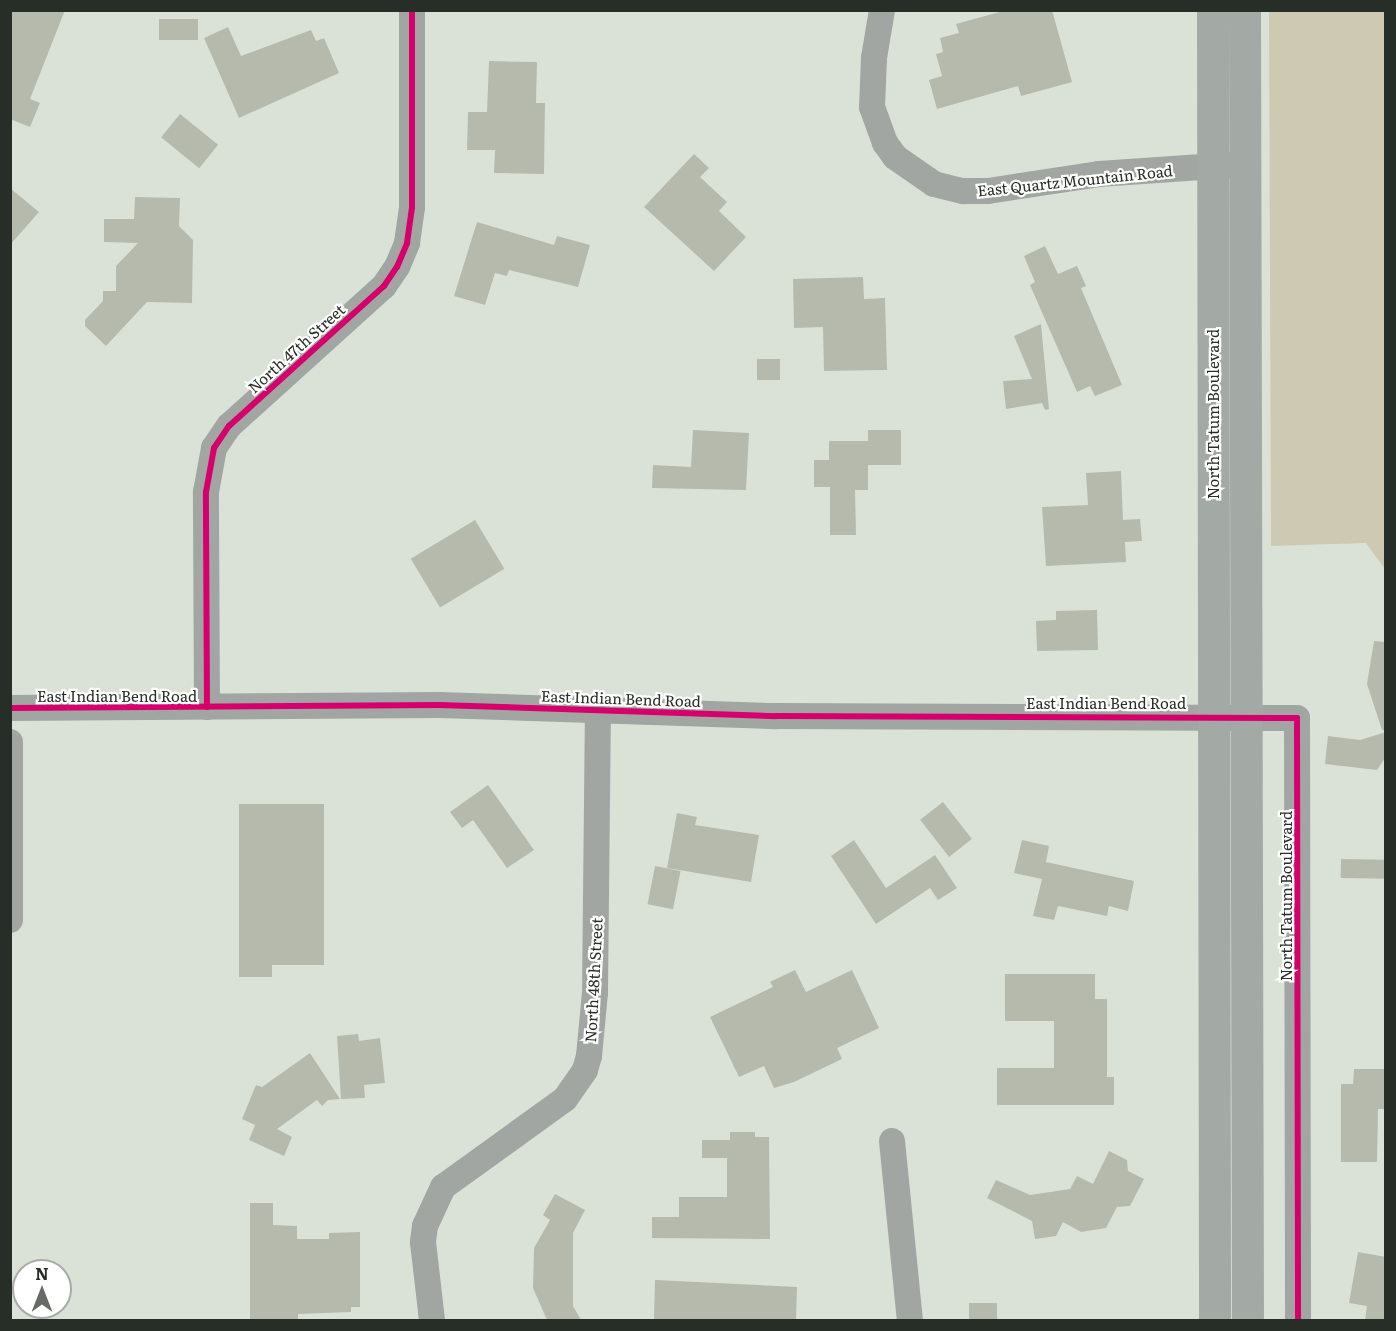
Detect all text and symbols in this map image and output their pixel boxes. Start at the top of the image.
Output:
street label: East Quartz Mountain Road [976,161,1174,199]
street label: North 47th Street [244,300,348,396]
street label: North Tatum Boulevard [1204,329,1222,499]
street label: East Indian Bend Road [541,686,701,710]
street label: East Indian Bend Road [37,687,197,705]
street label: East Indian Bend Road [1026,694,1186,712]
street label: North Tatum Boulevard [1277,811,1295,981]
street label: North 48th Street [581,917,605,1043]
north arrow [12,1259,72,1319]
text: N [35,1261,49,1285]

